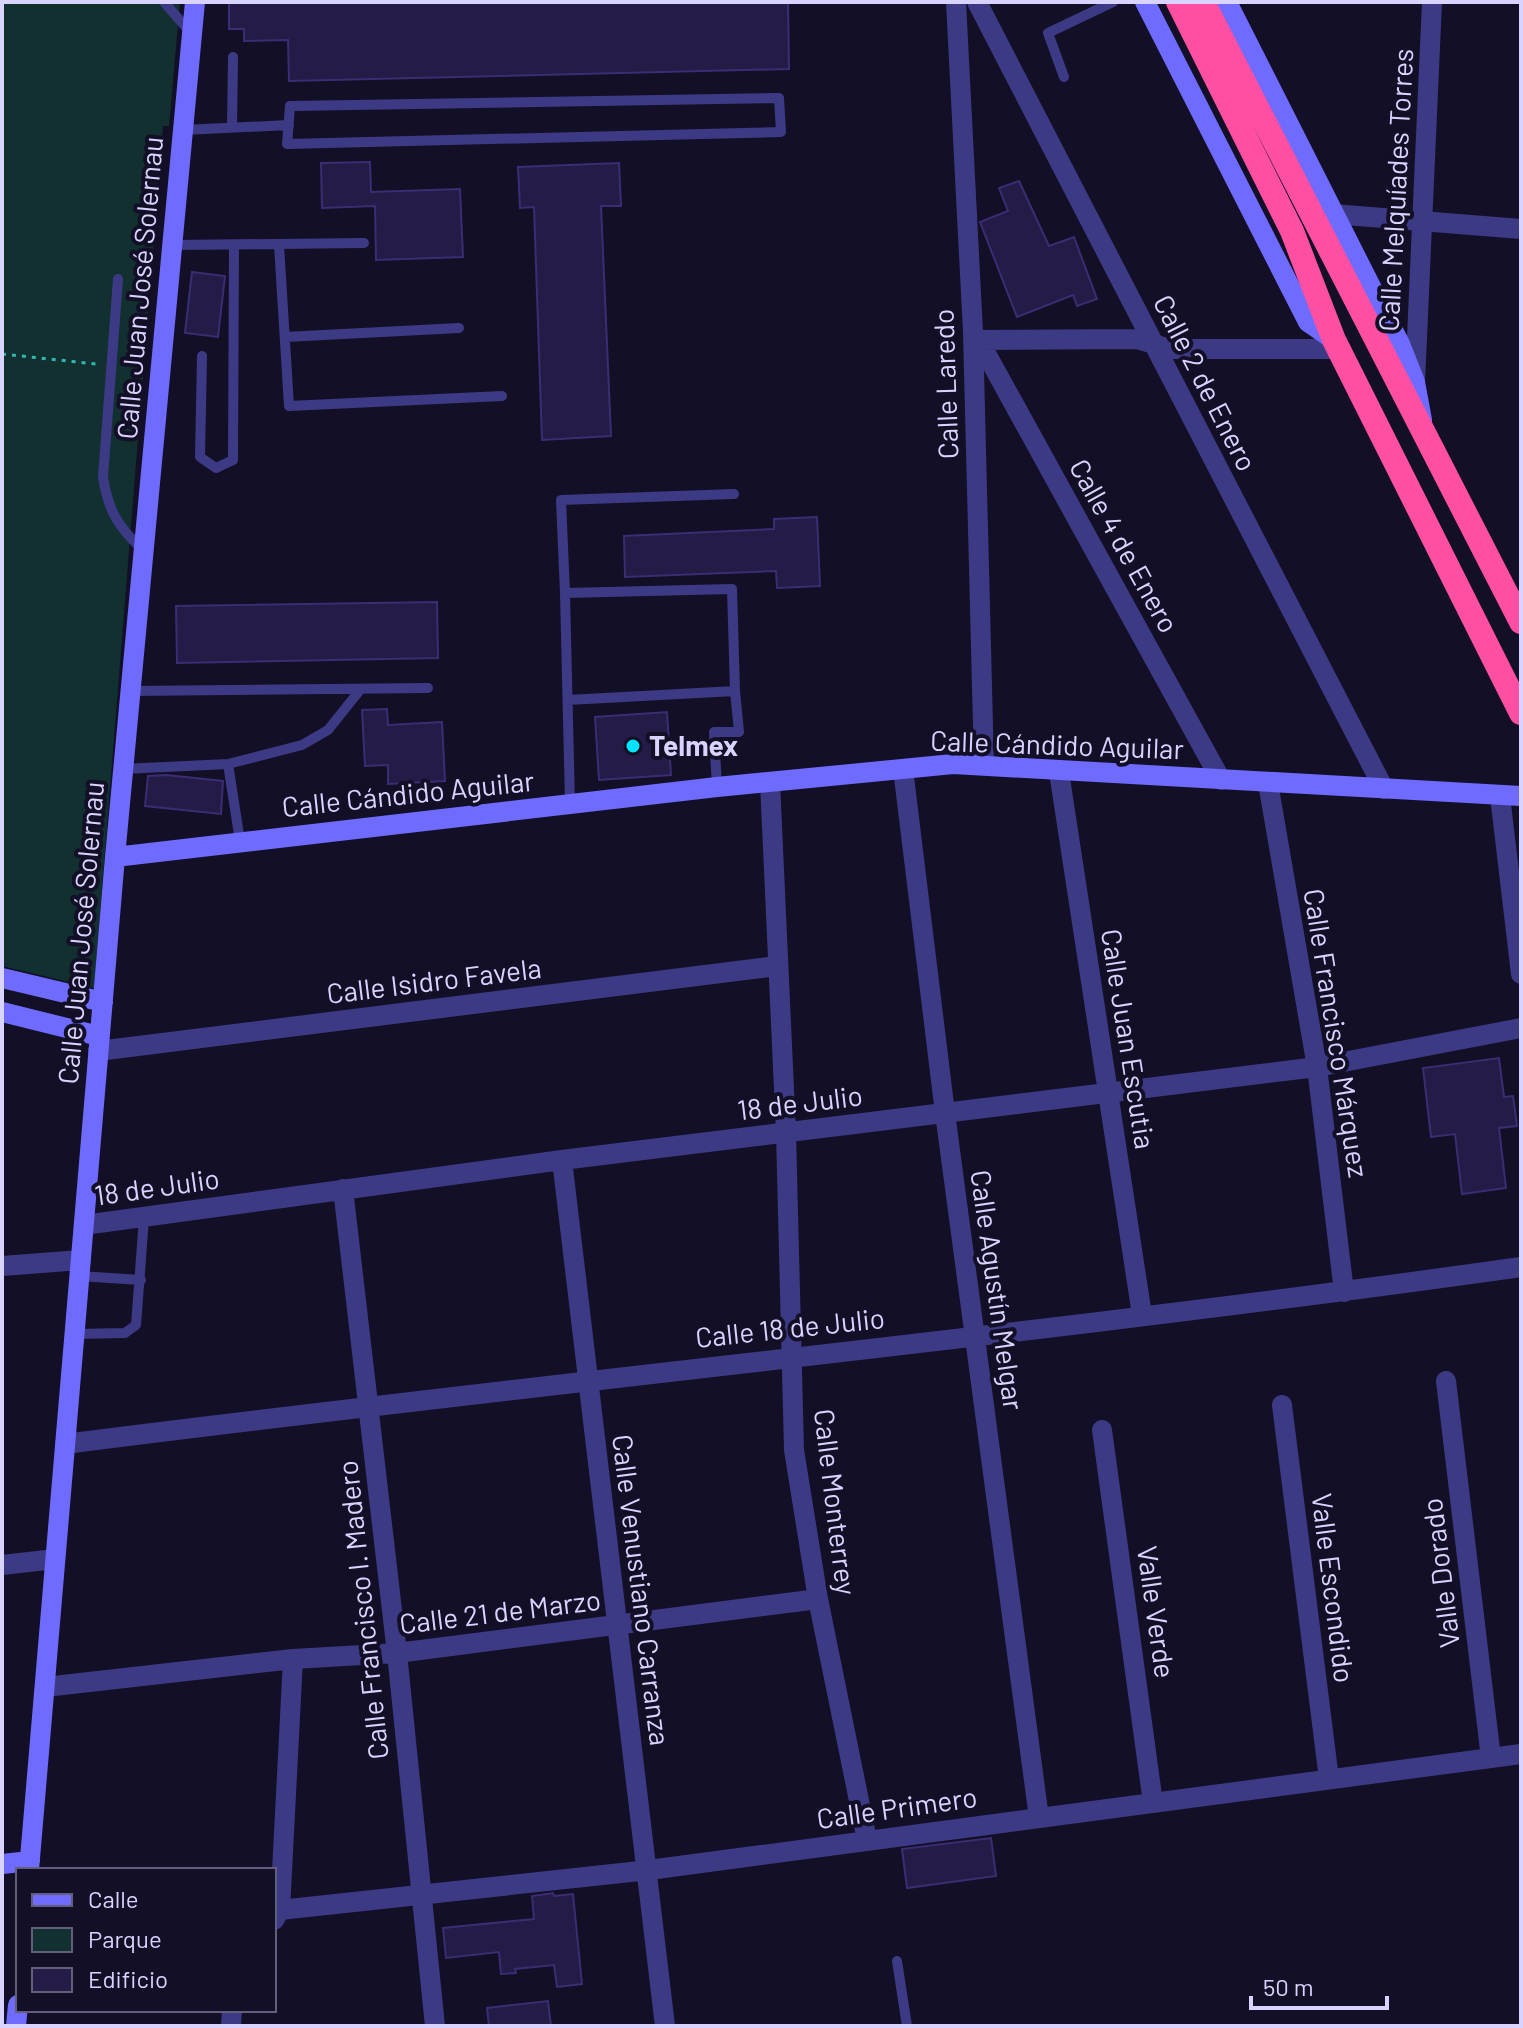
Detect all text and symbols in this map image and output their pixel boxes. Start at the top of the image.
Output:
street label: Calle Melquíades Torres [1371,48,1419,332]
street label: Calle Juan José Solernau [109,135,169,441]
street label: Calle 2 de Enero [1147,289,1265,476]
street label: Calle Laredo [925,308,965,460]
street label: Calle 4 de Enero [1063,453,1187,638]
street label: Calle Cándido Aguilar [930,723,1184,765]
place label: Telmex [649,728,738,762]
marker: Telmex [624,737,642,755]
street label: Calle Cándido Aguilar [280,763,536,823]
street label: Calle Juan José Solernau [50,780,110,1086]
street label: Calle Francisco Márquez [1297,886,1377,1180]
street label: Calle Juan Escutia [1095,926,1163,1151]
street label: Calle Isidro Favela [325,950,543,1010]
street label: 18 de Julio [735,1077,864,1127]
street label: 18 de Julio [92,1160,222,1212]
street label: Calle Agustín Melgar [964,1168,1032,1412]
street label: Calle 18 de Julio [693,1300,886,1354]
street label: Calle Monterrey [808,1407,864,1597]
street label: Calle Venustiano Carranza [606,1432,678,1747]
street label: Calle Francisco I. Madero [329,1459,395,1761]
street label: Valle Escondido [1305,1491,1362,1685]
street label: Valle Dorado [1414,1496,1466,1650]
street label: Valle Verde [1131,1544,1183,1680]
street label: Calle 21 de Marzo [397,1582,603,1640]
street label: Calle Primero [814,1779,979,1835]
legend [16,1868,276,2012]
text: Calle [88,1884,139,1913]
text: Parque [88,1924,162,1953]
scale bar [1251,1960,1387,2010]
text: Edificio [88,1964,168,1993]
text: 50 m [1263,1972,1314,2001]

